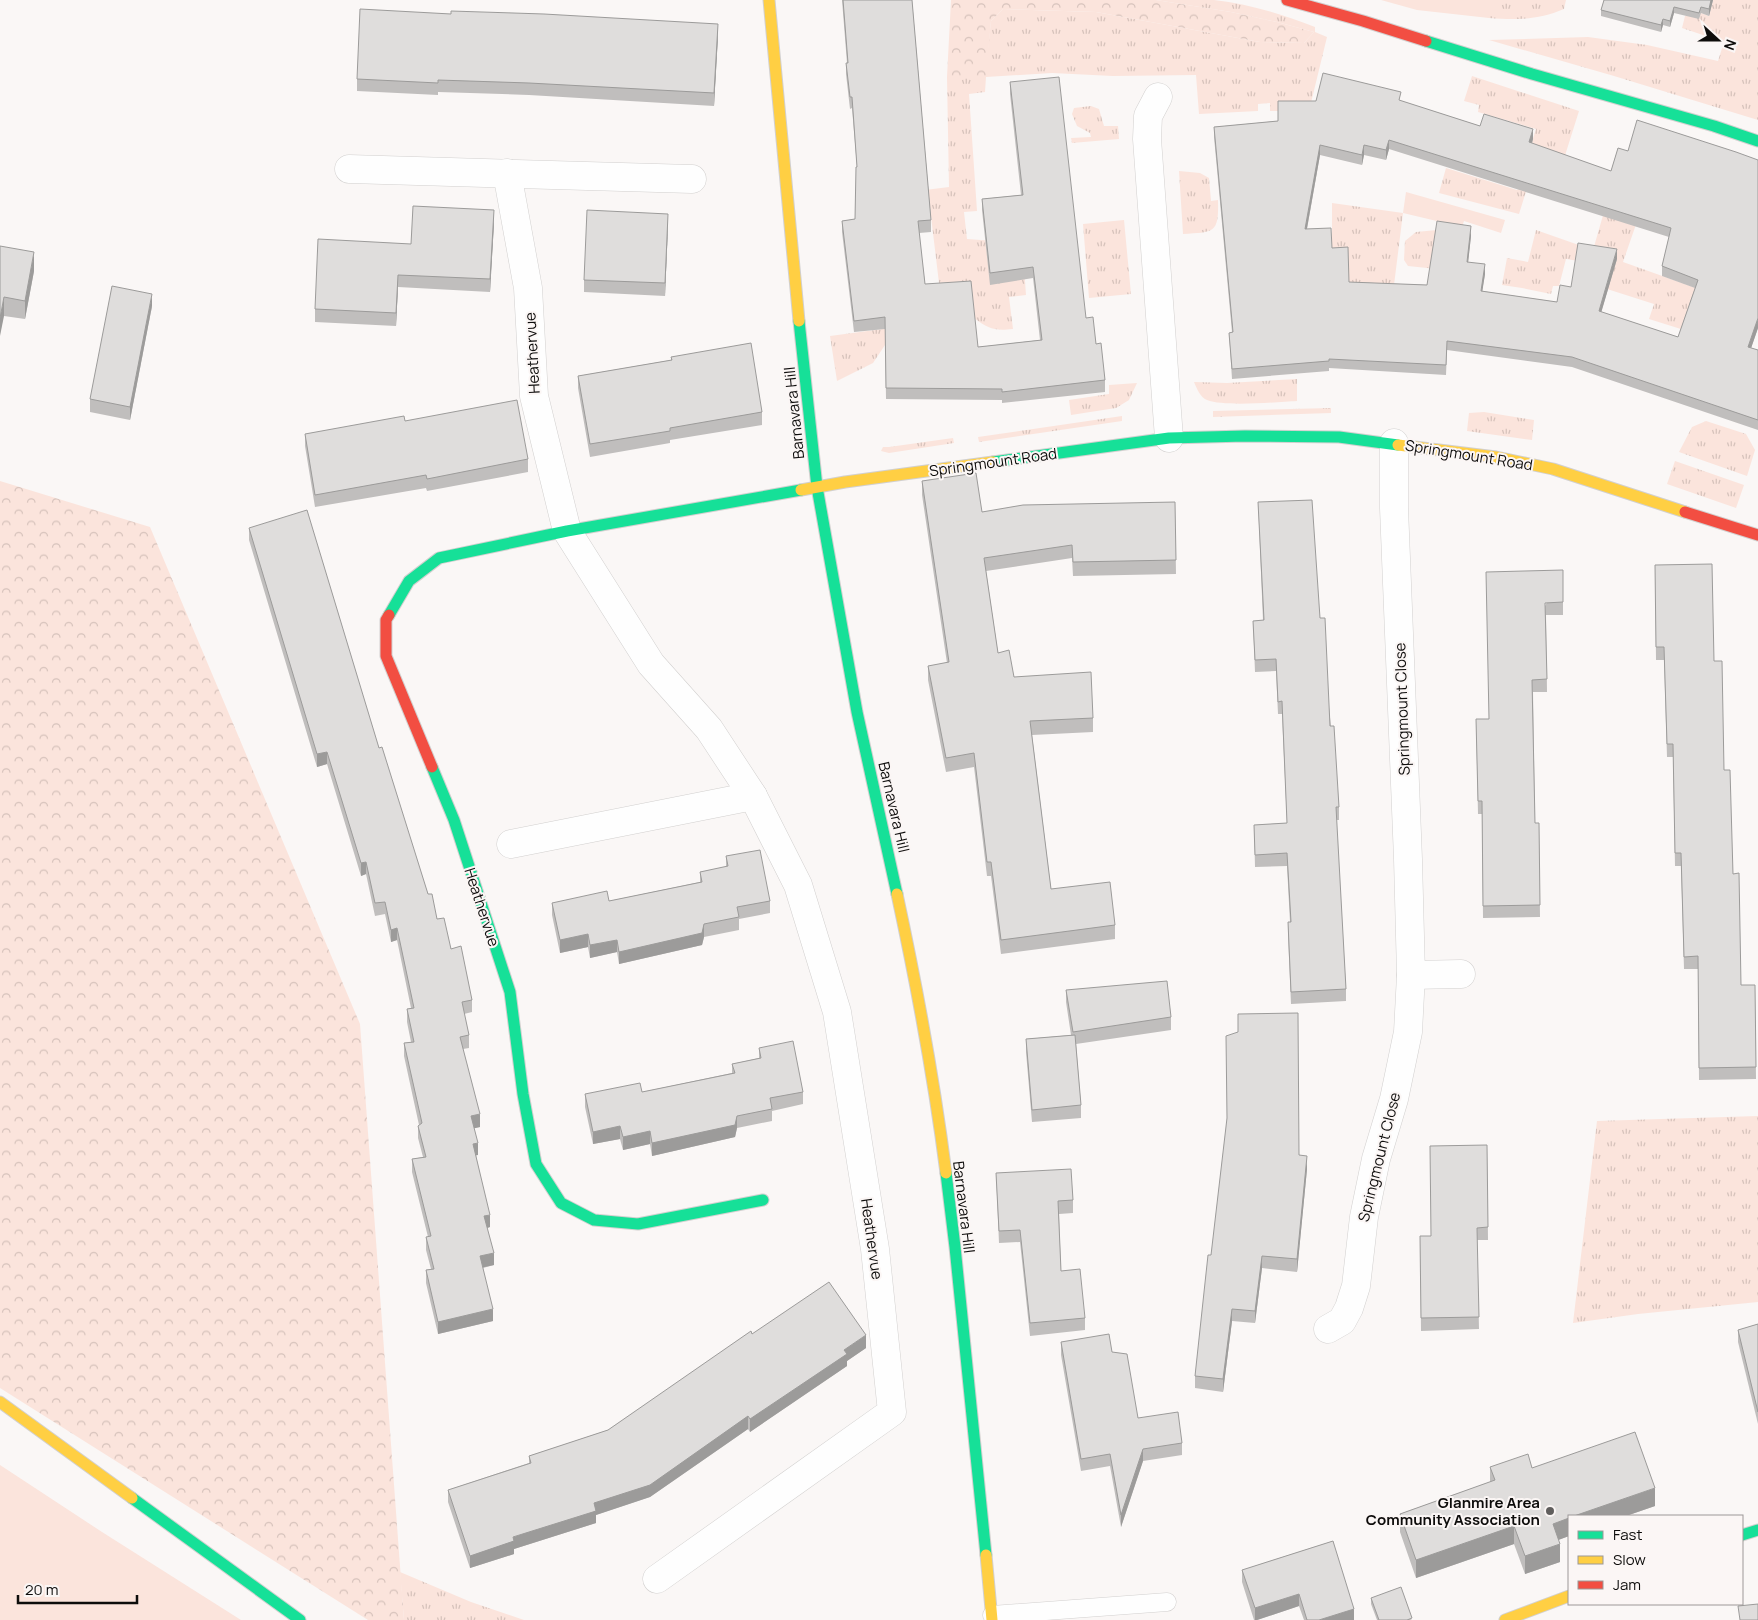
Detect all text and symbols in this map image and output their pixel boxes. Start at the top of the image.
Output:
north arrow [1693,15,1743,65]
text: N [1720,37,1741,53]
street label: Heathervue [519,311,545,394]
street label: Barnavara Hill [779,366,809,460]
street label: Springmount Road [1404,435,1534,475]
street label: Springmount Road [928,443,1058,481]
street label: Springmount Close [1389,642,1415,776]
street label: Barnavara Hill [873,760,915,854]
street label: Heathervue [459,865,505,949]
street label: Springmount Close [1353,1090,1405,1224]
street label: Barnavara Hill [948,1160,980,1254]
street label: Heathervue [856,1197,888,1281]
place label: Glanmire Area Community Association [1366,1492,1540,1530]
marker: Glanmire Area Community Association [1544,1505,1556,1517]
legend [1568,1515,1743,1605]
text: Fast [1613,1524,1642,1545]
text: Slow [1613,1549,1646,1570]
scale bar [18,1572,136,1604]
text: Jam [1613,1574,1641,1595]
text: 20 m [25,1579,58,1600]

